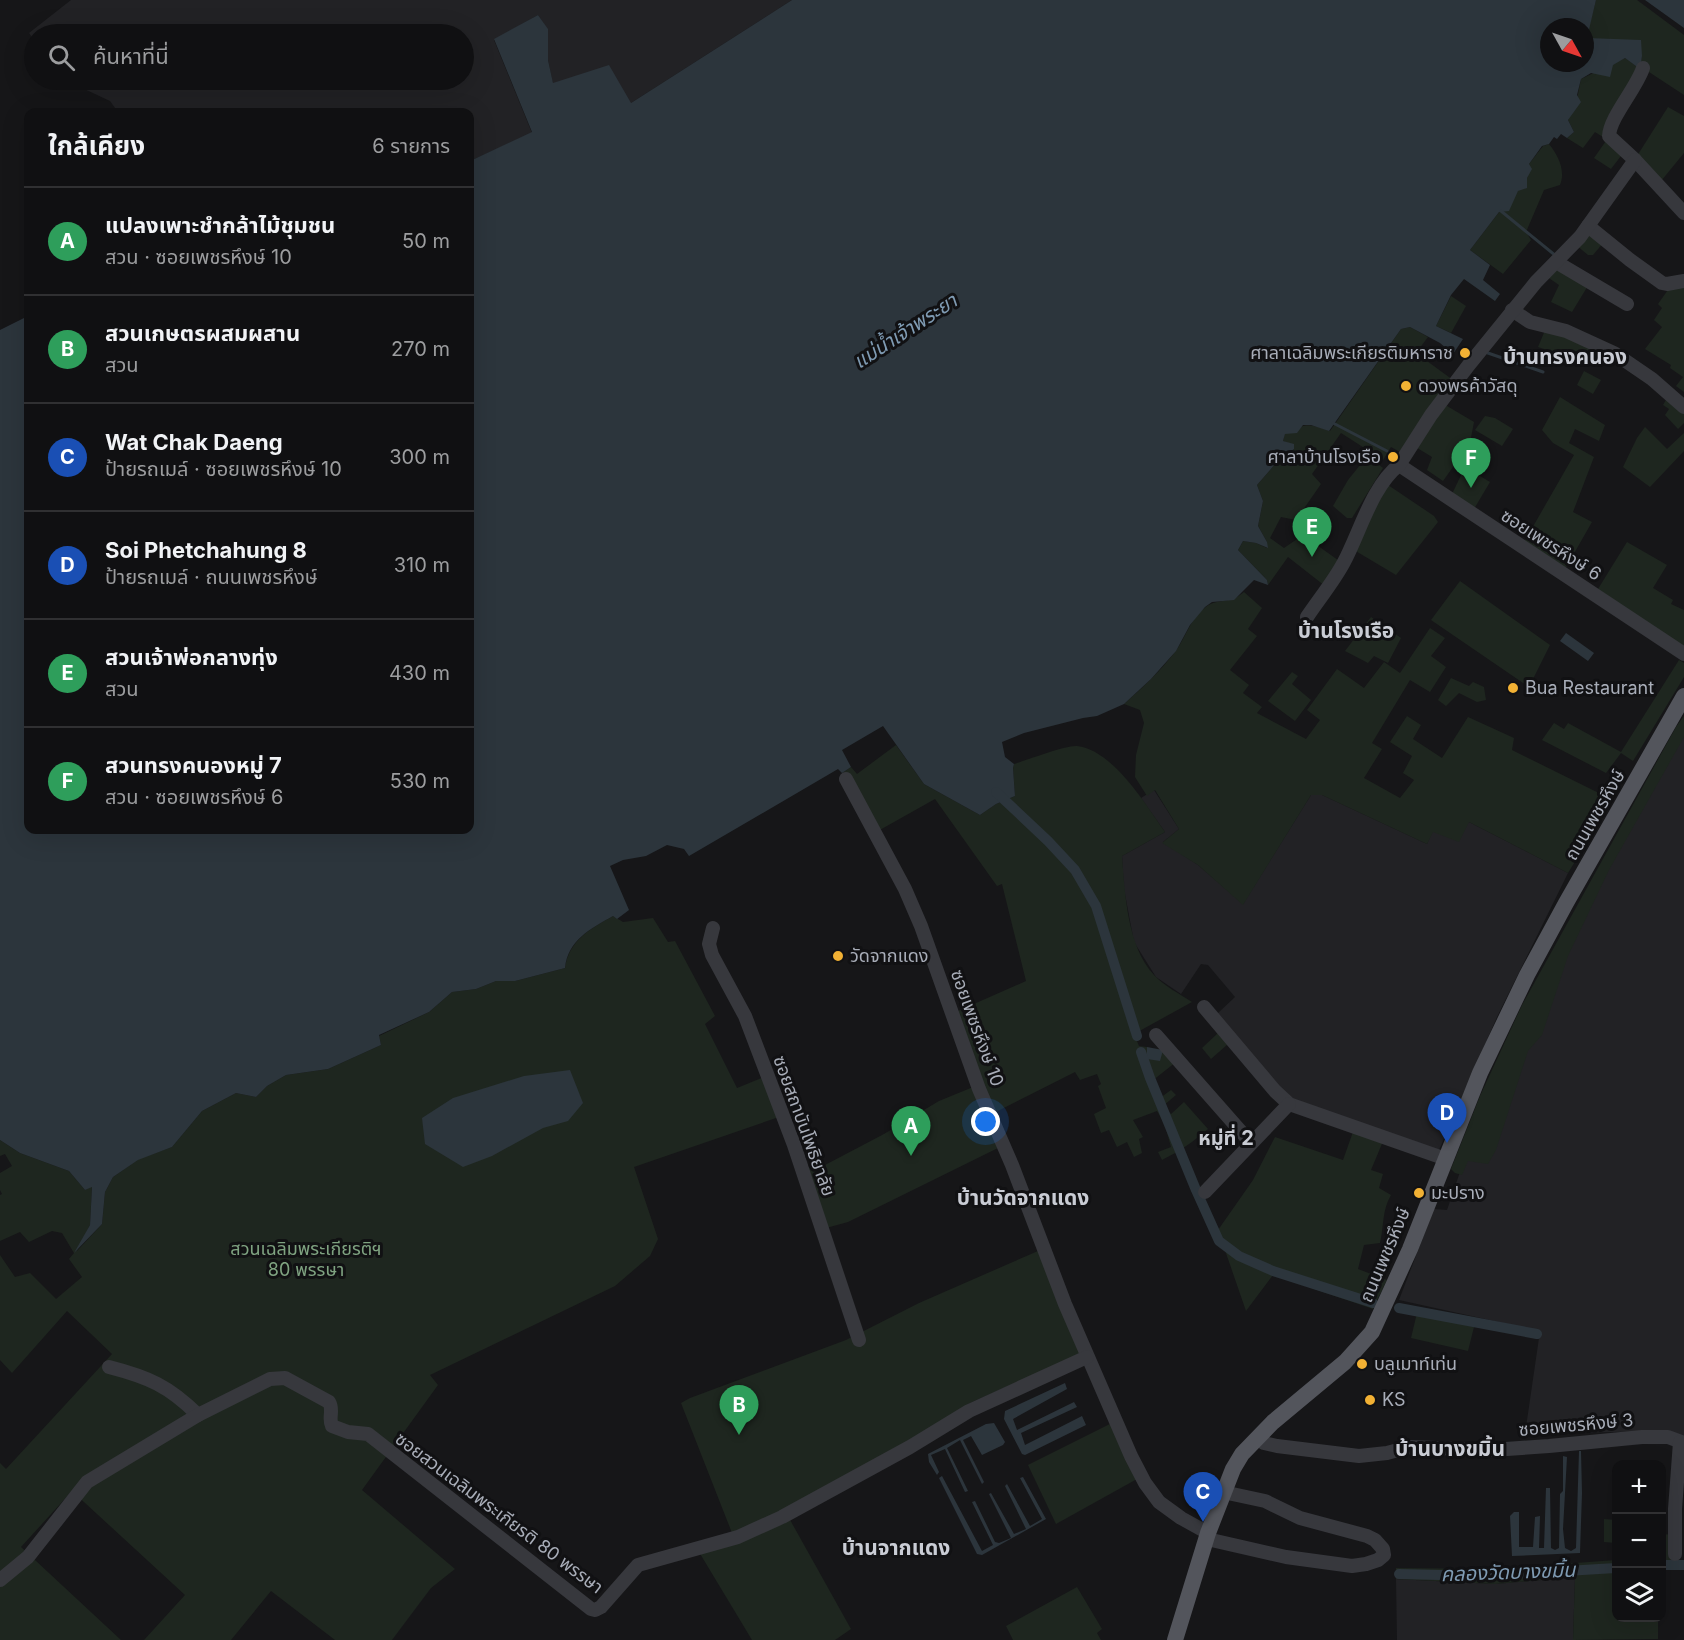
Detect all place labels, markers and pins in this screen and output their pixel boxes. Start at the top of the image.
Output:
place label: ศาลาเฉลิมพระเกียรติมหาราช [1250,342,1453,363]
marker: ศาลาเฉลิมพระเกียรติมหาราช [1458,346,1472,360]
place label: ดวงพรค้าวัสดุ [1418,375,1518,397]
marker: ดวงพรค้าวัสดุ [1399,379,1413,393]
pin: F [1452,438,1490,488]
place label: ศาลาบ้านโรงเรือ [1268,446,1381,467]
marker: ศาลาบ้านโรงเรือ [1386,450,1400,464]
pin: E [1292,508,1332,557]
place label: Bua Restaurant [1525,677,1654,698]
marker: Bua Restaurant [1506,681,1520,695]
place label: วัดจากแดง [850,945,928,966]
marker: วัดจากแดง [831,949,845,963]
pin: D [1428,1094,1466,1143]
pin: A [892,1106,930,1156]
place label: มะปราง [1431,1182,1485,1203]
marker: มะปราง [1412,1186,1426,1200]
place label: บลูเมาท์เท่น [1374,1353,1457,1376]
marker: บลูเมาท์เท่น [1355,1357,1369,1371]
pin: B [720,1386,758,1435]
place label: KS [1382,1389,1405,1410]
marker: KS [1363,1393,1377,1407]
pin: C [1184,1472,1222,1522]

